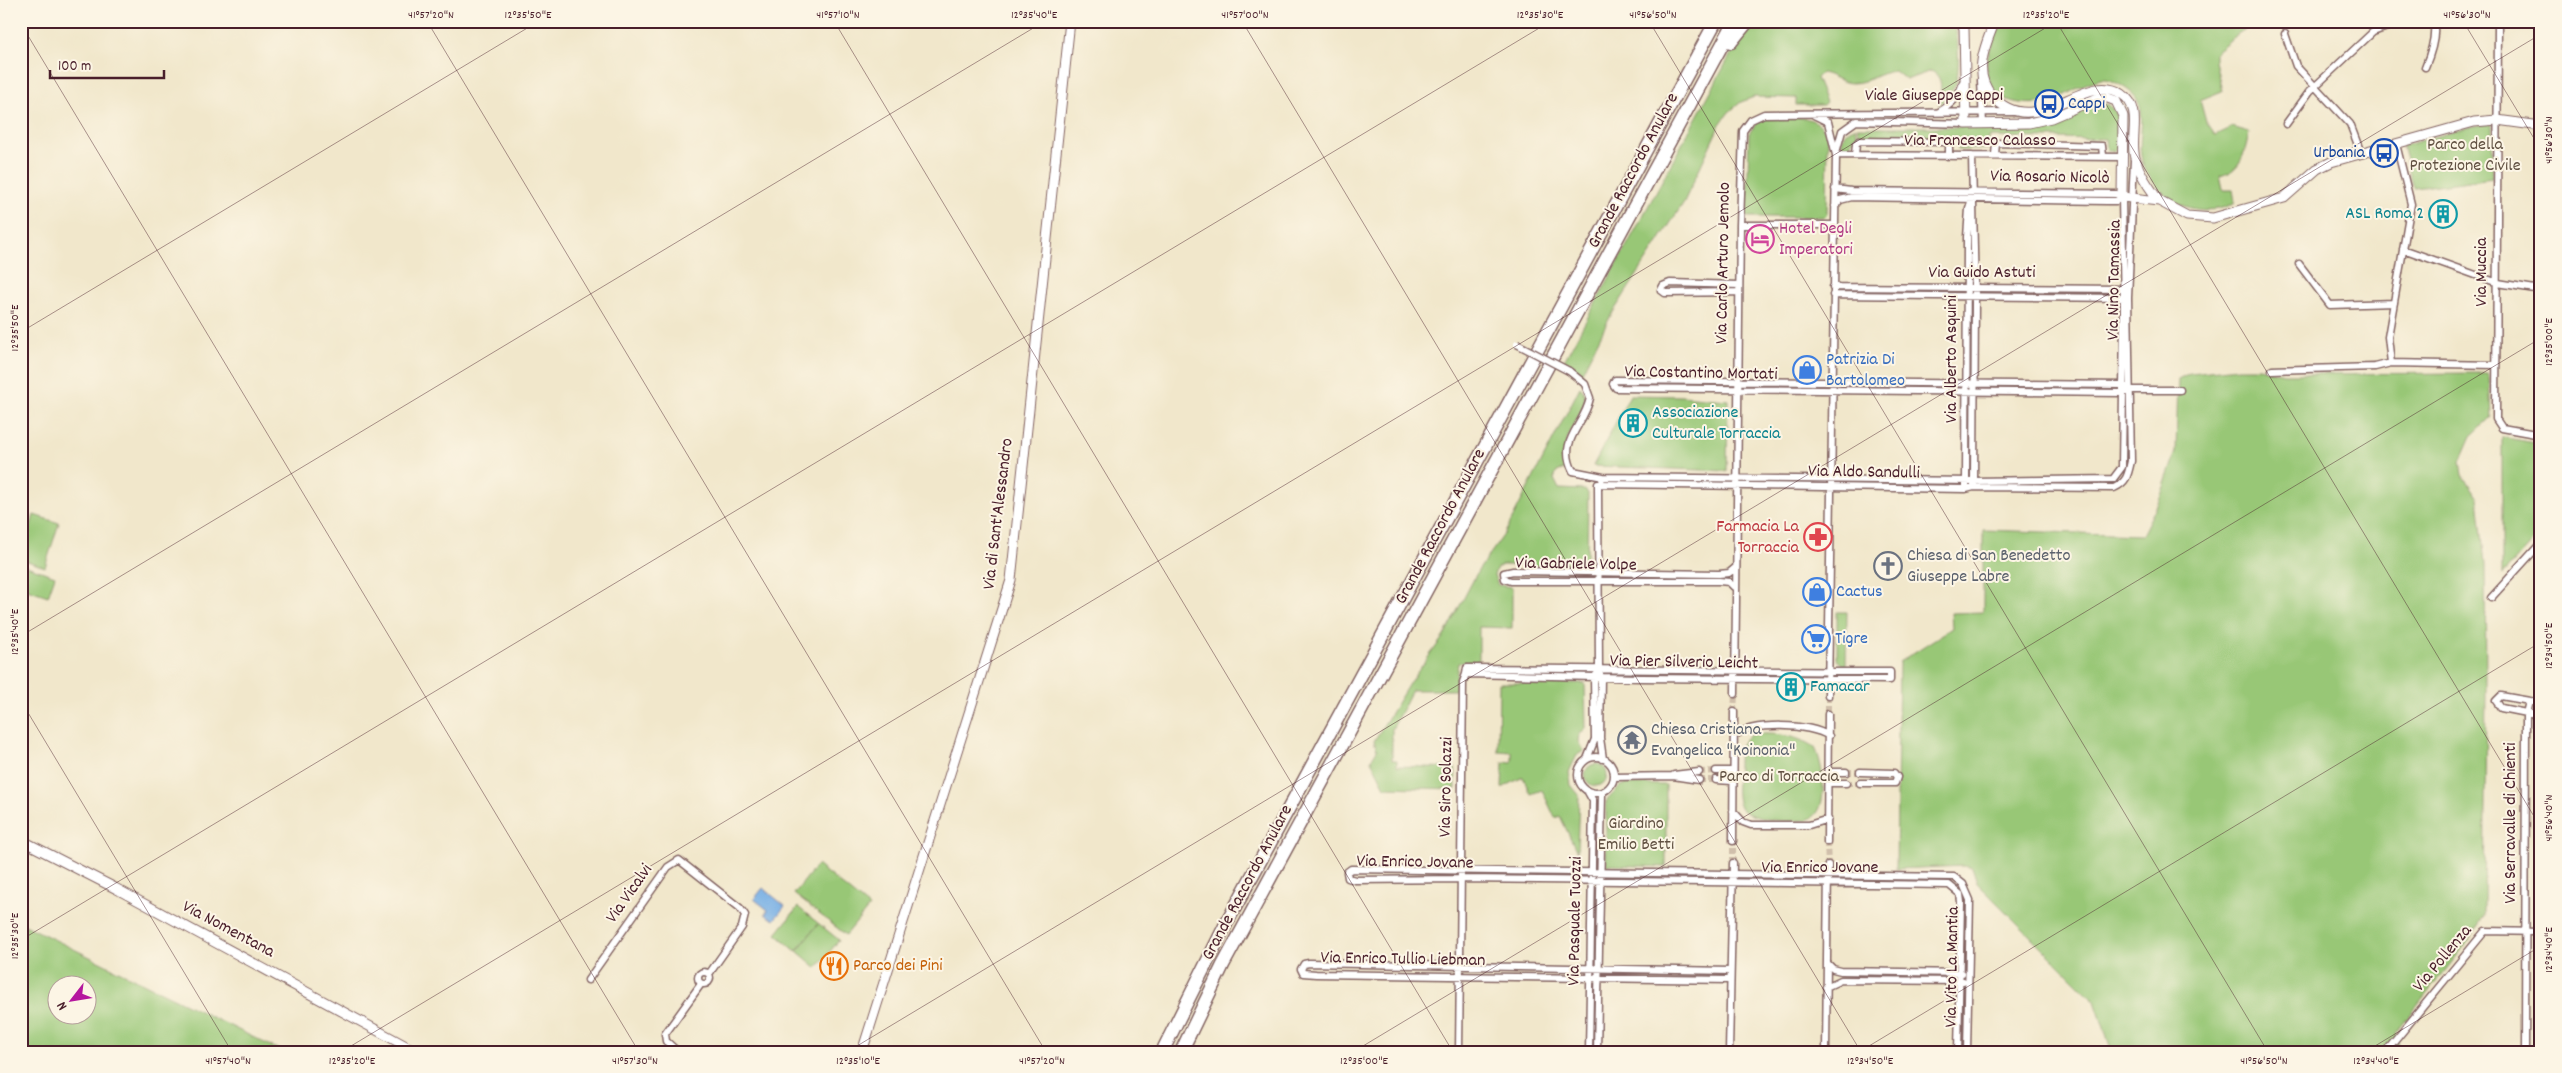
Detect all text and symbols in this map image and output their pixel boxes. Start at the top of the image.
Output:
text: 41°57'20"N [408,7,454,24]
text: 12°35'50"E [505,7,552,24]
text: 41°57'10"N [816,7,860,24]
text: 12°35'40"E [1011,7,1058,24]
text: 41°57'00"N [1221,7,1269,24]
text: 12°35'30"E [1517,7,1564,24]
text: 41°56'50"N [1629,7,1677,24]
text: 12°35'20"E [2023,7,2070,24]
text: 41°56'30"N [2443,7,2491,24]
scale bar [50,48,164,80]
text: 100 m [58,56,91,78]
street label: Viale Giuseppe Cappi [1865,84,2003,109]
street label: Grande Raccordo Anulare [1582,89,1686,253]
bus stop icon: Cappi [2034,89,2064,119]
place label: Cappi [2068,92,2105,117]
text: 41°56'30"N [2541,116,2558,164]
street label: Via Francesco Calasso [1904,129,2056,154]
park label: Parco della Protezione Civile [2409,133,2521,179]
bus stop icon: Urbania [2369,138,2399,168]
place label: Urbania [2313,141,2366,166]
street label: Via Rosario Nicolò [1990,164,2110,192]
street label: Via Carlo Arturo Jemolo [1710,182,1738,344]
building icon: ASL Roma 2 [2428,199,2458,229]
place label: ASL Roma 2 [2345,202,2424,227]
place label: Hotel Degli Imperatori [1779,217,1853,263]
street label: Via Nino Tamassia [2101,219,2129,340]
hotel icon: Hotel Degli Imperatori [1745,224,1775,254]
street label: Via Muccia [2470,237,2495,307]
street label: Via Guido Astuti [1929,261,2035,286]
street label: Via Alberto Asquini [1940,295,1965,423]
text: 12°35'50"E [7,304,24,351]
text: 12°35'00"E [2541,318,2558,366]
place label: Patrizia Di Bartolomeo [1826,348,1905,394]
shop icon: Patrizia Di Bartolomeo [1792,355,1822,385]
street label: Via Costantino Mortati [1624,360,1778,388]
place label: Associazione Culturale Torraccia [1652,401,1781,447]
building icon: Associazione Culturale Torraccia [1618,408,1648,438]
street label: Via di Sant'Alessandro [977,437,1021,591]
street label: Grande Raccordo Anulare [1389,445,1493,609]
street label: Via Aldo Sandulli [1808,460,1920,486]
place label: Farmacia La Torraccia [1716,515,1800,561]
pharmacy icon: Farmacia La Torraccia [1803,522,1833,552]
place label: Chiesa di San Benedetto Giuseppe Labre [1907,544,2071,590]
street label: Via Gabriele Volpe [1515,551,1637,579]
church icon: Chiesa di San Benedetto Giuseppe Labre [1873,551,1903,581]
shop icon: Cactus [1802,577,1832,607]
place label: Cactus [1836,580,1883,605]
text: 12°35'40"E [7,608,24,655]
text: 12°34'50"E [2541,622,2558,669]
supermarket icon: Tigre [1801,624,1831,654]
place label: Tigre [1835,627,1868,652]
street label: Via Pier Silverio Leicht [1610,649,1759,677]
building icon: Famacar [1776,672,1806,702]
place label: Famacar [1810,675,1870,700]
place label: Chiesa Cristiana Evangelica "Koinonia" [1651,718,1795,764]
temple icon: Chiesa Cristiana Evangelica "Koinonia" [1617,725,1647,755]
street label: Via Siro Solazzi [1434,737,1460,837]
street label: Via Serravalle di Chienti [2499,742,2524,904]
park label: Parco di Torraccia [1719,765,1840,790]
text: 41°56'40"N [2541,794,2558,841]
street label: Grande Raccordo Anulare [1196,801,1300,965]
park label: Giardino Emilio Betti [1598,812,1674,858]
street label: Via Enrico Jovane [1356,849,1474,877]
street label: Via Pasquale Tuozzi [1562,856,1590,986]
street label: Via Enrico Jovane [1761,856,1879,881]
street label: Via Vicalvi [600,859,660,929]
street label: Via Nomentana [177,895,279,965]
street label: Via Vito La Mantia [1939,906,1967,1028]
text: 12°35'30"E [7,912,24,959]
street label: Via Pollenza [2407,920,2479,998]
text: 12°34'40"E [2541,927,2558,973]
street label: Via Enrico Tullio Liebman [1320,946,1486,974]
restaurant icon: Parco dei Pini [819,951,849,981]
place label: Parco dei Pini [853,954,943,979]
north arrow [48,976,98,1026]
text: N [52,997,73,1014]
text: 41°57'40"N [205,1053,251,1070]
text: 12°35'20"E [329,1053,376,1070]
text: 41°57'30"N [612,1053,658,1070]
text: 12°35'10"E [836,1053,880,1070]
text: 41°57'20"N [1019,1053,1065,1070]
text: 12°35'00"E [1340,1053,1388,1070]
text: 12°34'50"E [1847,1053,1894,1070]
text: 41°56'50"N [2240,1053,2288,1070]
text: 12°34'40"E [2353,1053,2399,1070]

